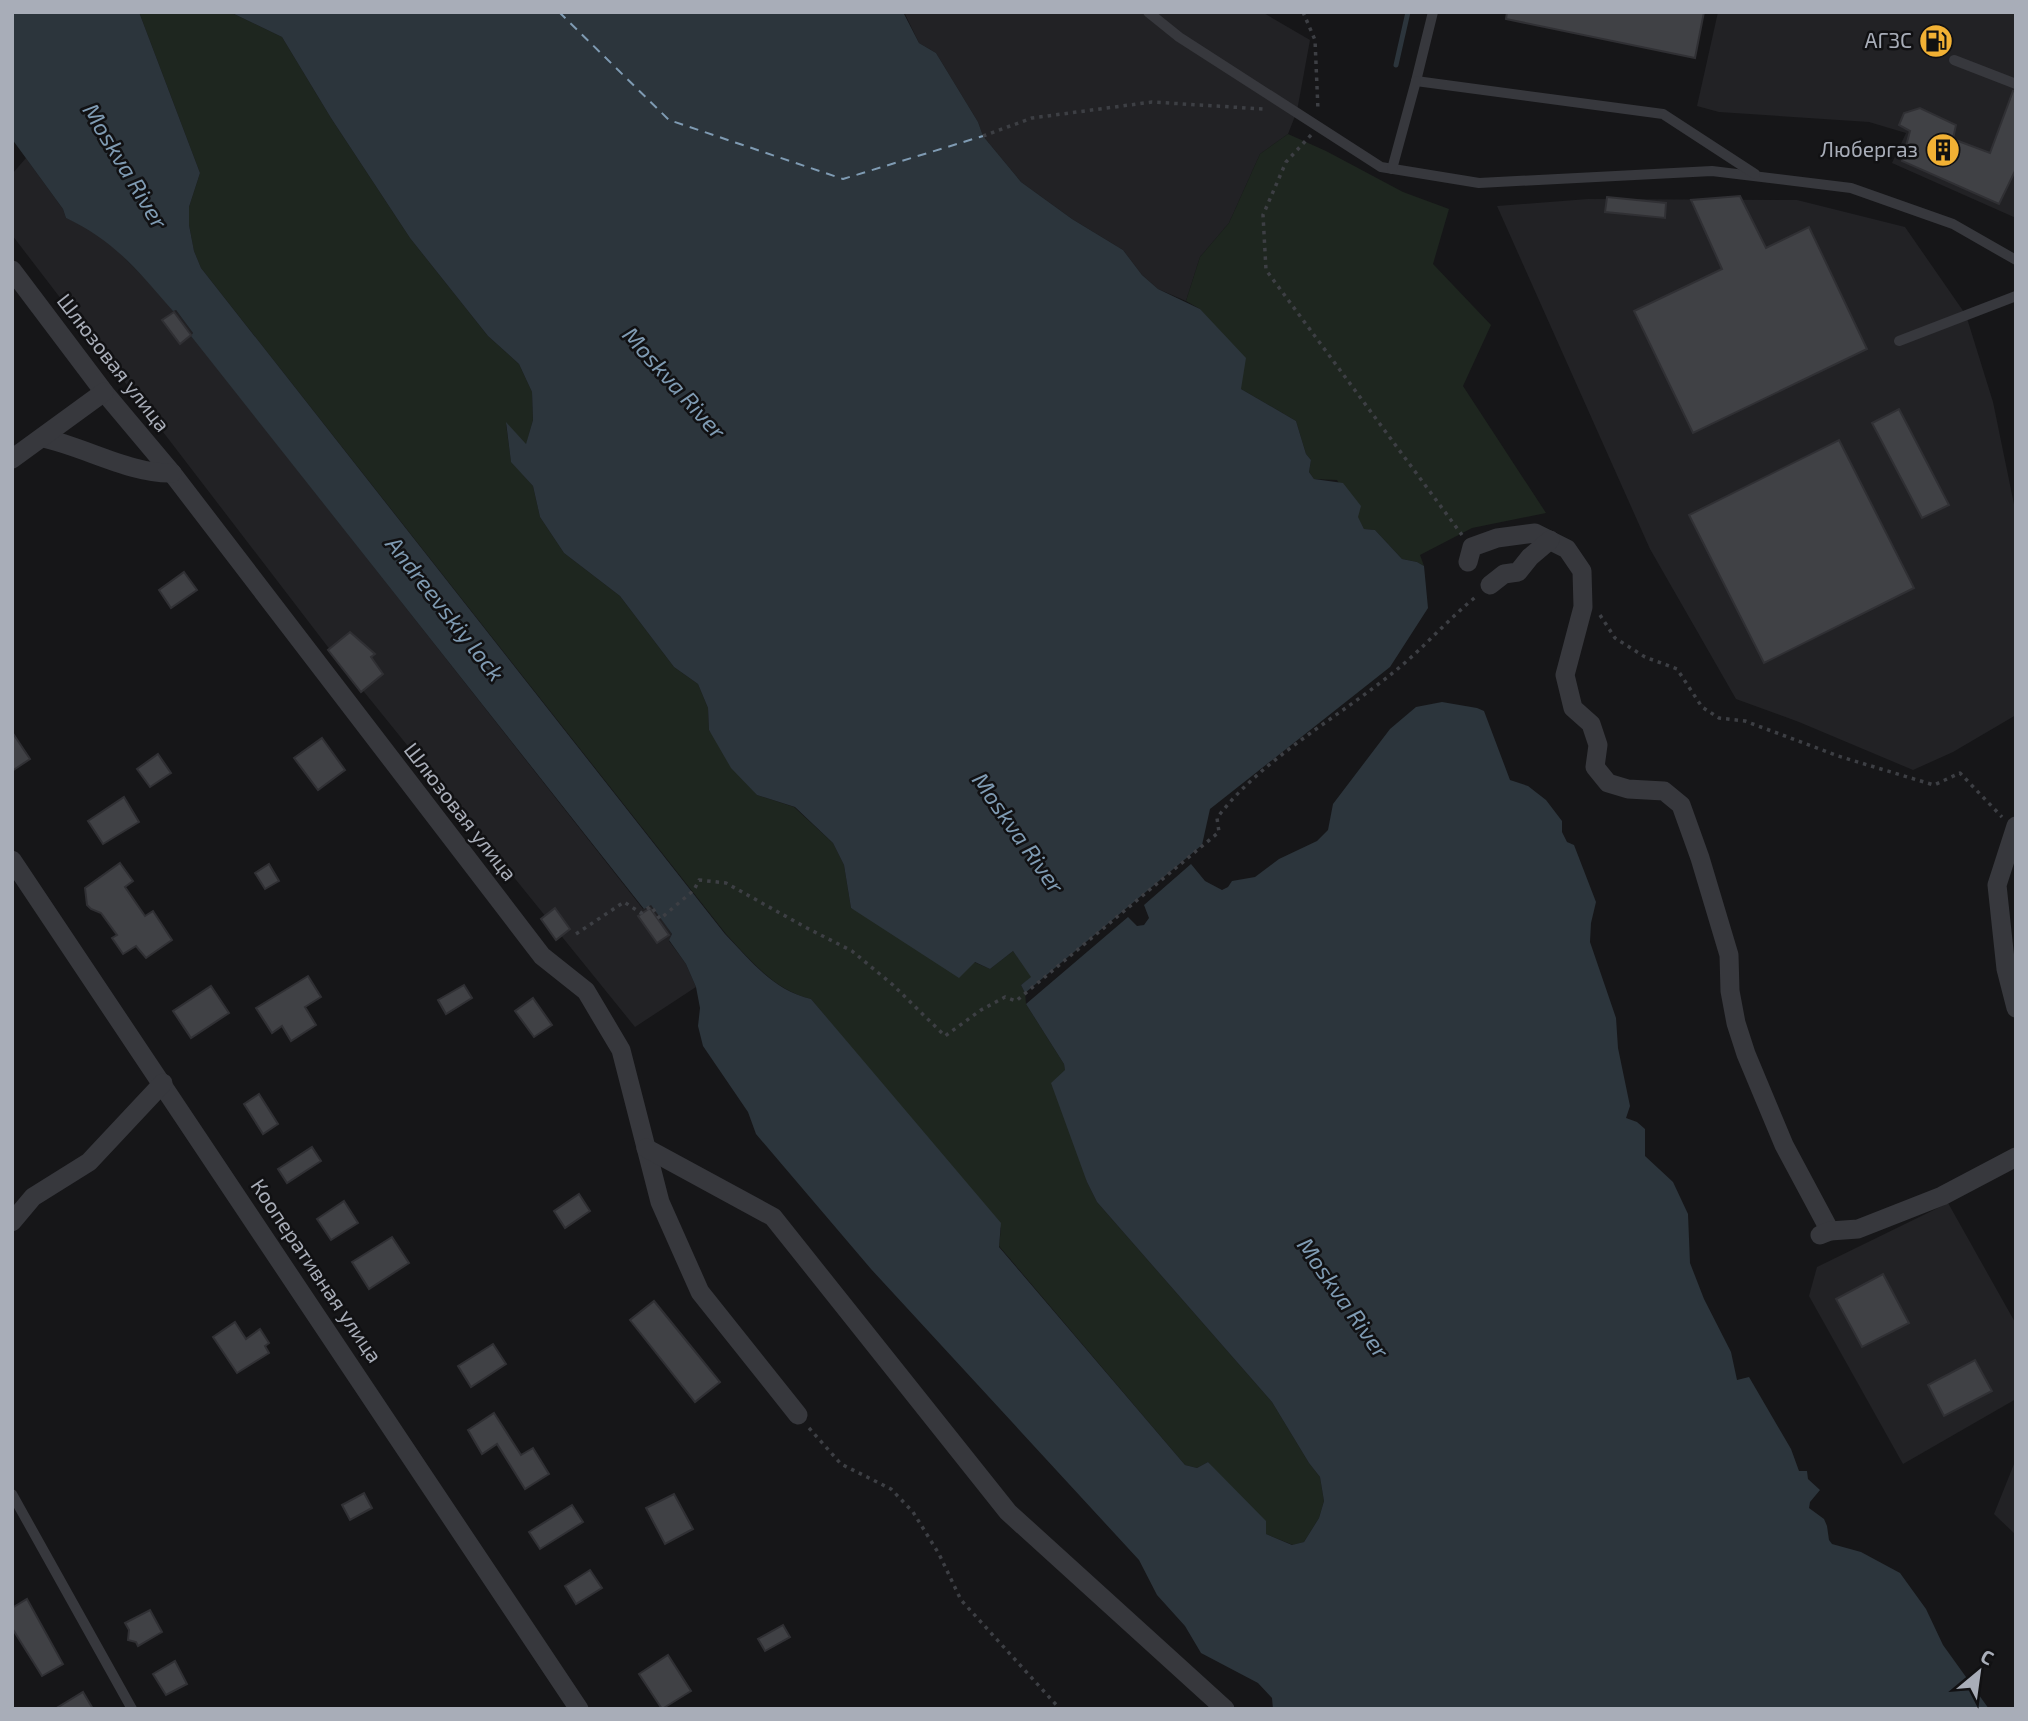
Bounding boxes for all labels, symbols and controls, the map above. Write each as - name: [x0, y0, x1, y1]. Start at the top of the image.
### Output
- fuel station icon: АГЗС: [1917, 22, 1955, 60]
- place label: АГЗС: [1865, 27, 1912, 52]
- water label: Moskva River: [78, 98, 175, 234]
- building icon: Любергаз: [1924, 131, 1962, 169]
- place label: Любергаз: [1820, 136, 1918, 161]
- street label: Шлюзовая улица: [52, 288, 176, 437]
- water label: Moskva River: [617, 321, 733, 445]
- water label: Andreevskiy lock: [380, 530, 511, 686]
- street label: Шлюзовая улица: [399, 737, 523, 886]
- water label: Moskva River: [967, 767, 1071, 899]
- street label: Кооперативная улица: [246, 1173, 388, 1367]
- water label: Moskva River: [1292, 1232, 1396, 1364]
- north arrow: [1944, 1637, 2014, 1707]
- text: С: [1977, 1644, 1998, 1669]

